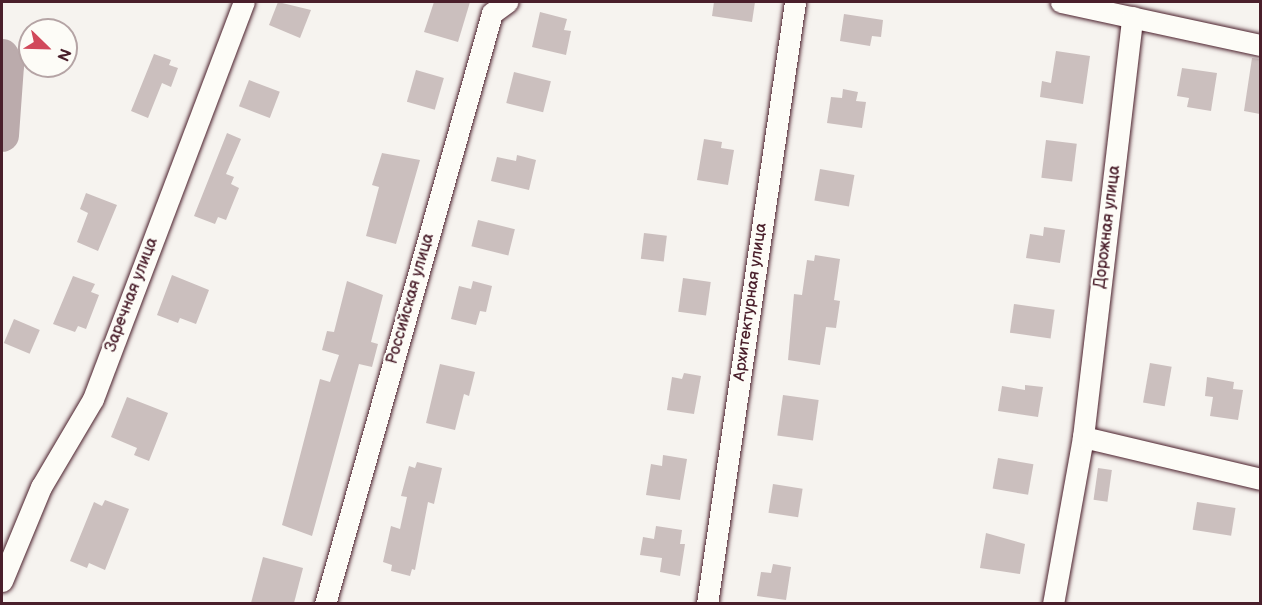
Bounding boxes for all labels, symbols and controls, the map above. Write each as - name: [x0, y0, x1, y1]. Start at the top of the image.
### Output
- north arrow: [18, 18, 78, 78]
- text: N: [52, 45, 74, 64]
- street label: Дорожная улица: [1091, 164, 1125, 290]
- street label: Архитектурная улица: [730, 222, 772, 382]
- street label: Российская улица: [383, 231, 439, 367]
- street label: Заречная улица: [101, 235, 163, 355]

